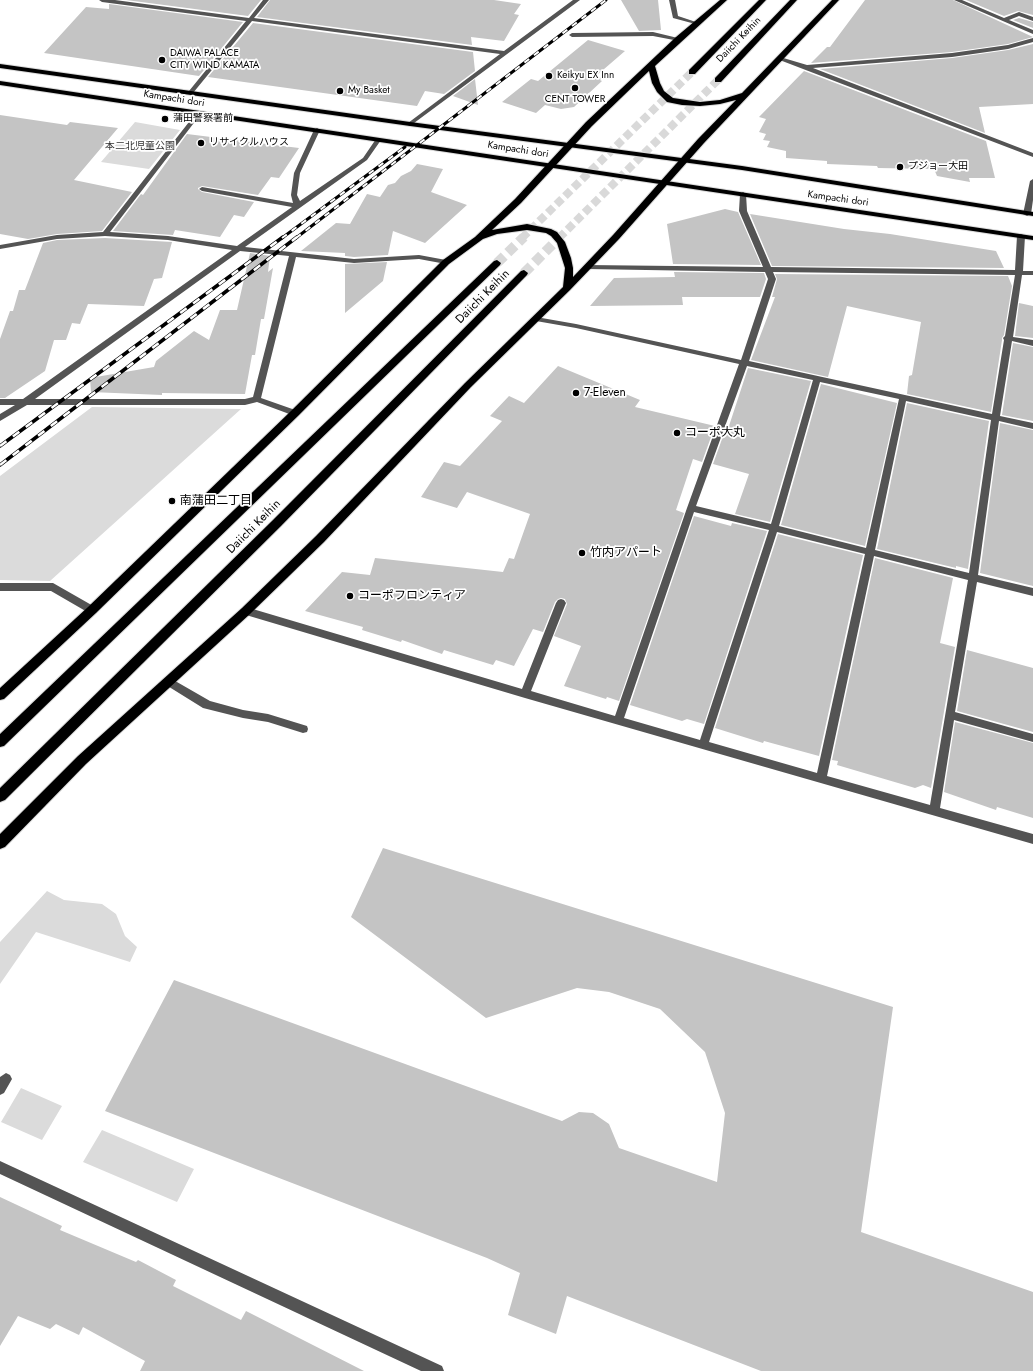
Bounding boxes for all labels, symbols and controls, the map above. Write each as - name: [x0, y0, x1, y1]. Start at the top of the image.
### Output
- street label: Daiichi Keihin: [714, 15, 764, 65]
- place label: DAIWA PALACE CITY WIND KAMATA: [170, 48, 259, 72]
- marker: DAIWA PALACE CITY WIND KAMATA: [157, 55, 167, 65]
- place label: Keikyu EX Inn: [557, 70, 614, 82]
- marker: Keikyu EX Inn: [544, 71, 554, 81]
- marker: CENT TOWER: [570, 83, 580, 93]
- place label: My Basket: [348, 85, 390, 97]
- marker: My Basket: [335, 86, 345, 96]
- street label: Kampachi dori: [143, 88, 205, 110]
- place label: CENT TOWER: [545, 94, 605, 106]
- place label: 蒲田警察署前: [173, 113, 233, 125]
- marker: 蒲田警察署前: [160, 114, 170, 124]
- place label: リサイクルハウス: [209, 137, 289, 149]
- marker: リサイクルハウス: [196, 138, 206, 148]
- street label: Kampachi dori: [487, 139, 549, 161]
- park label: 本二北児童公園: [105, 141, 175, 153]
- place label: プジョー大田: [908, 161, 968, 173]
- marker: プジョー大田: [895, 162, 905, 172]
- street label: Kampachi dori: [807, 189, 869, 209]
- street label: Daiichi Keihin: [453, 267, 513, 327]
- place label: 7-Eleven: [584, 386, 626, 400]
- marker: 7-Eleven: [571, 388, 581, 398]
- place label: コーポ大丸: [685, 426, 745, 440]
- marker: コーポ大丸: [672, 428, 682, 438]
- place label: 南蒲田二丁目: [180, 494, 252, 508]
- marker: 南蒲田二丁目: [167, 496, 177, 506]
- street label: Daiichi Keihin: [224, 497, 284, 557]
- place label: 竹内アパート: [590, 546, 662, 560]
- marker: 竹内アパート: [577, 548, 587, 558]
- place label: コーポフロンティア: [358, 589, 466, 603]
- marker: コーポフロンティア: [345, 591, 355, 601]

